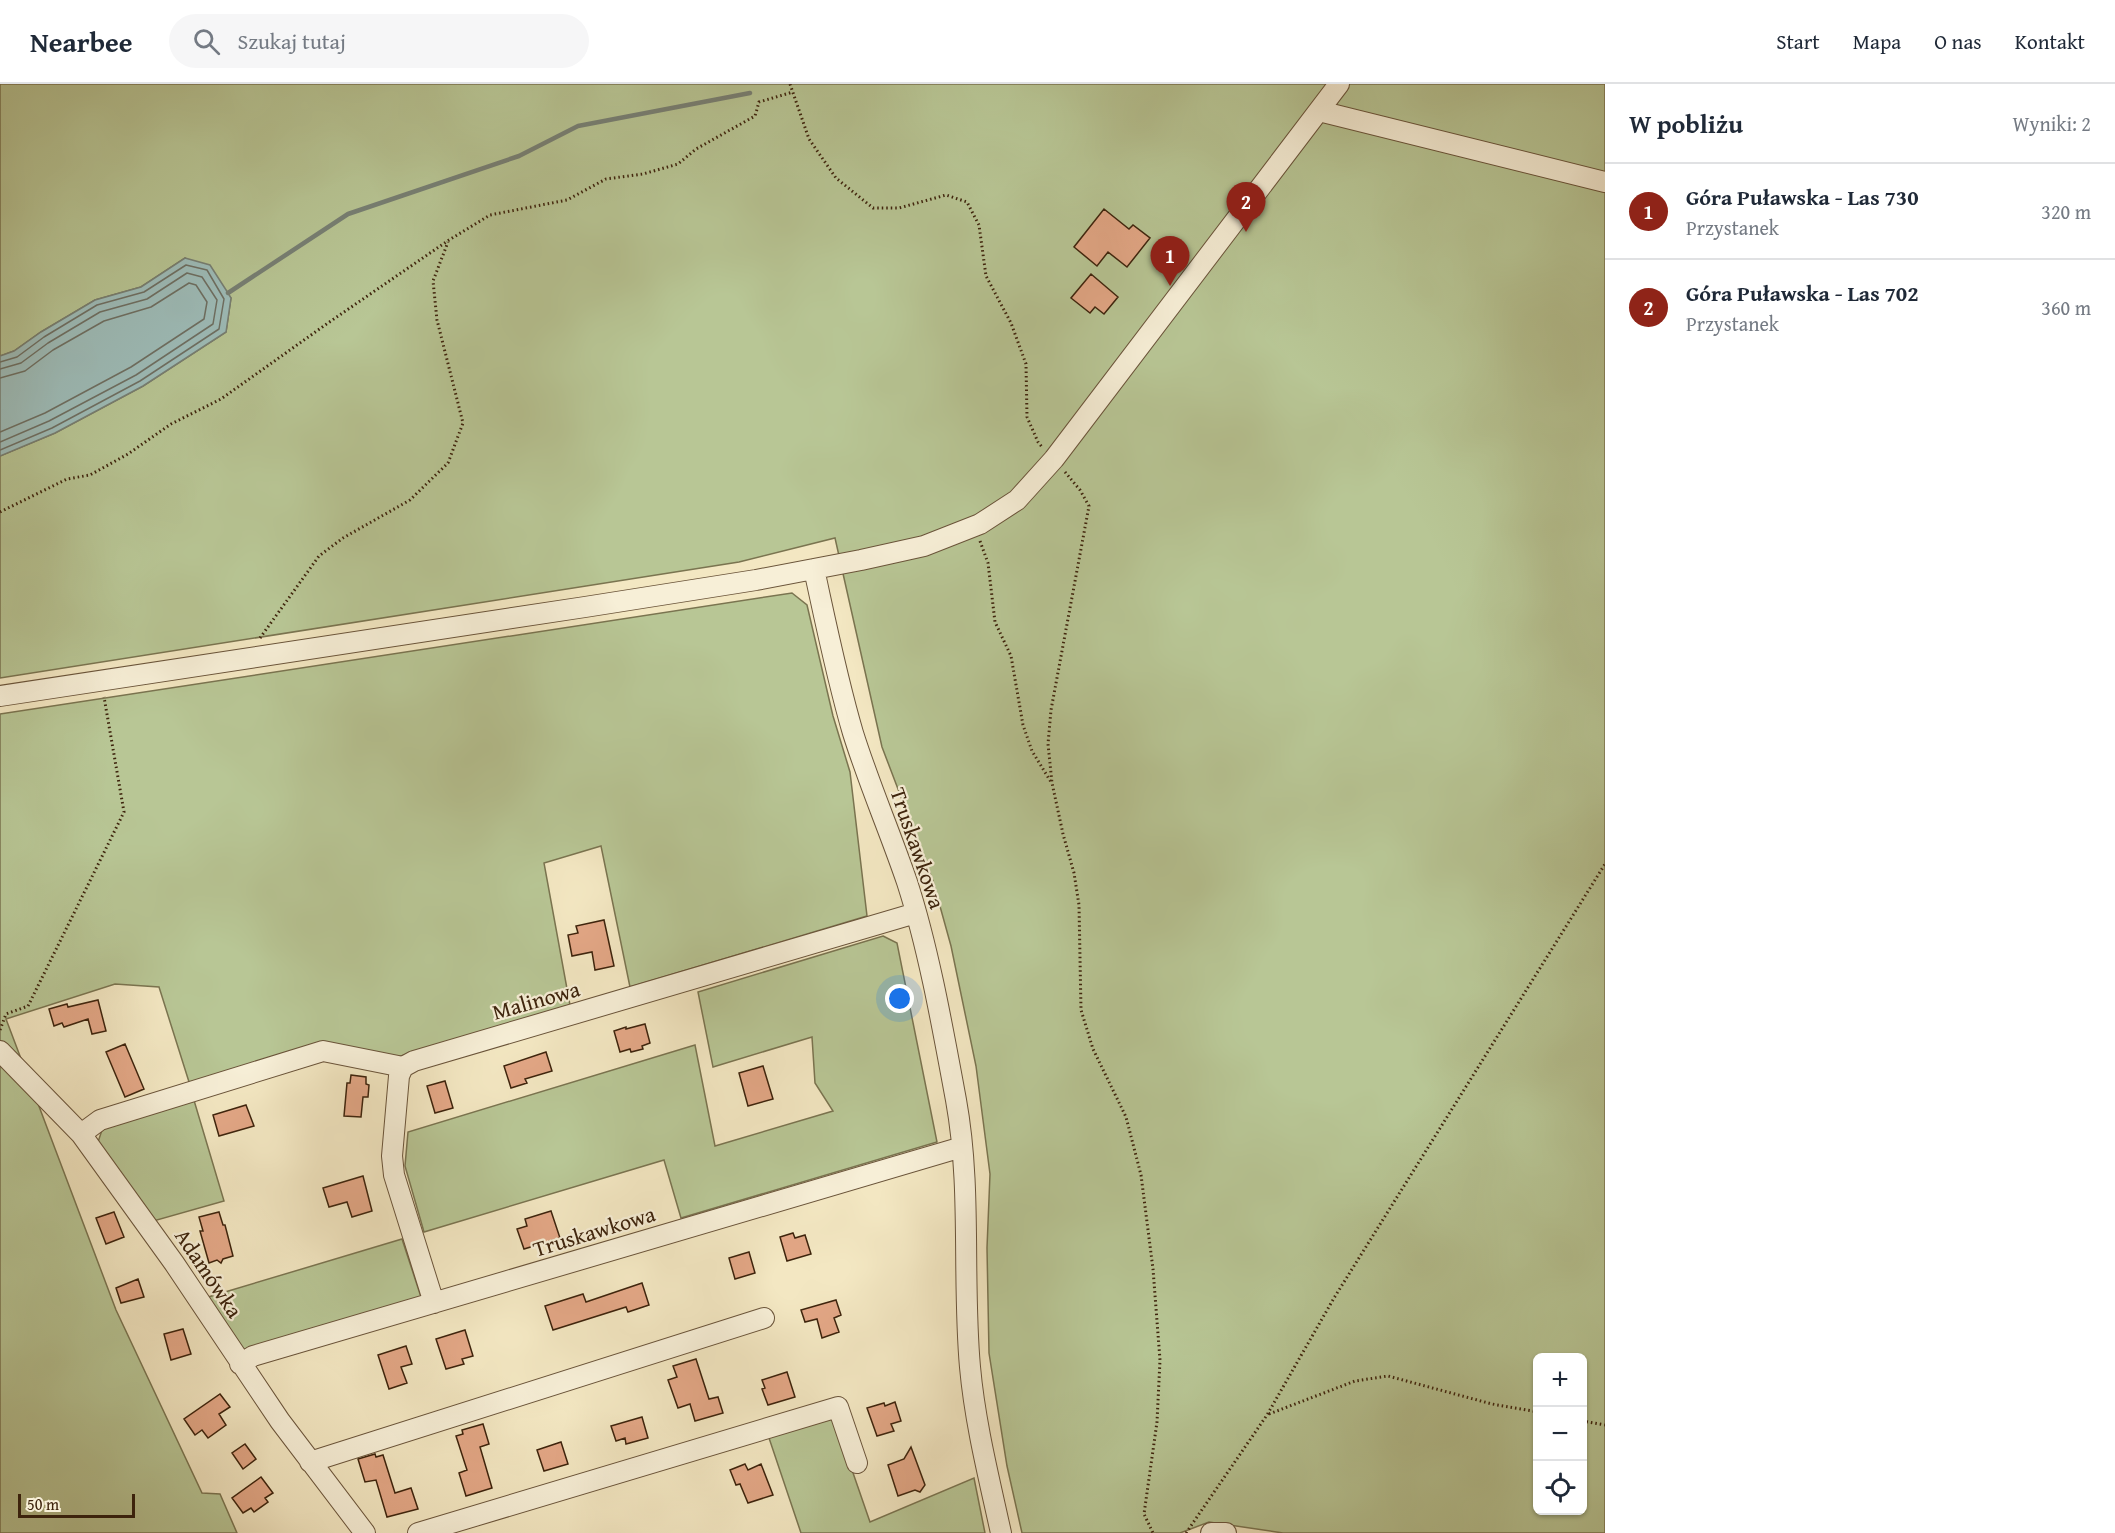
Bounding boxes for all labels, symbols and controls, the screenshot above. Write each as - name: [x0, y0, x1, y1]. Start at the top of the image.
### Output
- search box: [169, 14, 589, 68]
- text: Nearbee: [30, 21, 133, 62]
- icon: search: [190, 25, 223, 58]
- text: Szukaj tutaj: [238, 25, 346, 57]
- text: Start: [1776, 26, 1820, 57]
- text: Mapa: [1853, 26, 1901, 57]
- text: O nas: [1934, 26, 1982, 57]
- text: Kontakt: [2015, 26, 2085, 57]
- text: W pobliżu: [1629, 104, 1743, 143]
- text: Wyniki: 2: [2013, 109, 2091, 138]
- text: Góra Puławska - Las 730: [1686, 181, 1919, 213]
- pin: 2: [1226, 182, 1266, 232]
- text: 1: [1643, 197, 1654, 226]
- text: 320 m: [2041, 197, 2091, 226]
- text: Przystanek: [1686, 213, 1779, 242]
- pin: 1: [1150, 236, 1190, 286]
- text: Góra Puławska - Las 702: [1686, 277, 1919, 309]
- text: 2: [1643, 293, 1654, 322]
- text: 360 m: [2041, 293, 2091, 322]
- text: Przystanek: [1686, 309, 1779, 338]
- street label: Truskawkowa: [882, 783, 954, 913]
- street label: Malinowa: [488, 972, 584, 1028]
- your location: [885, 984, 914, 1013]
- street label: Truskawkowa: [529, 1197, 660, 1265]
- street label: Adamówka: [167, 1222, 251, 1325]
- map controls: [1533, 1353, 1587, 1515]
- button: +: [1533, 1353, 1587, 1407]
- button: −: [1533, 1407, 1587, 1461]
- button: locate: [1533, 1461, 1587, 1515]
- scale bar: [18, 1491, 135, 1518]
- text: 50 m: [27, 1492, 59, 1516]

